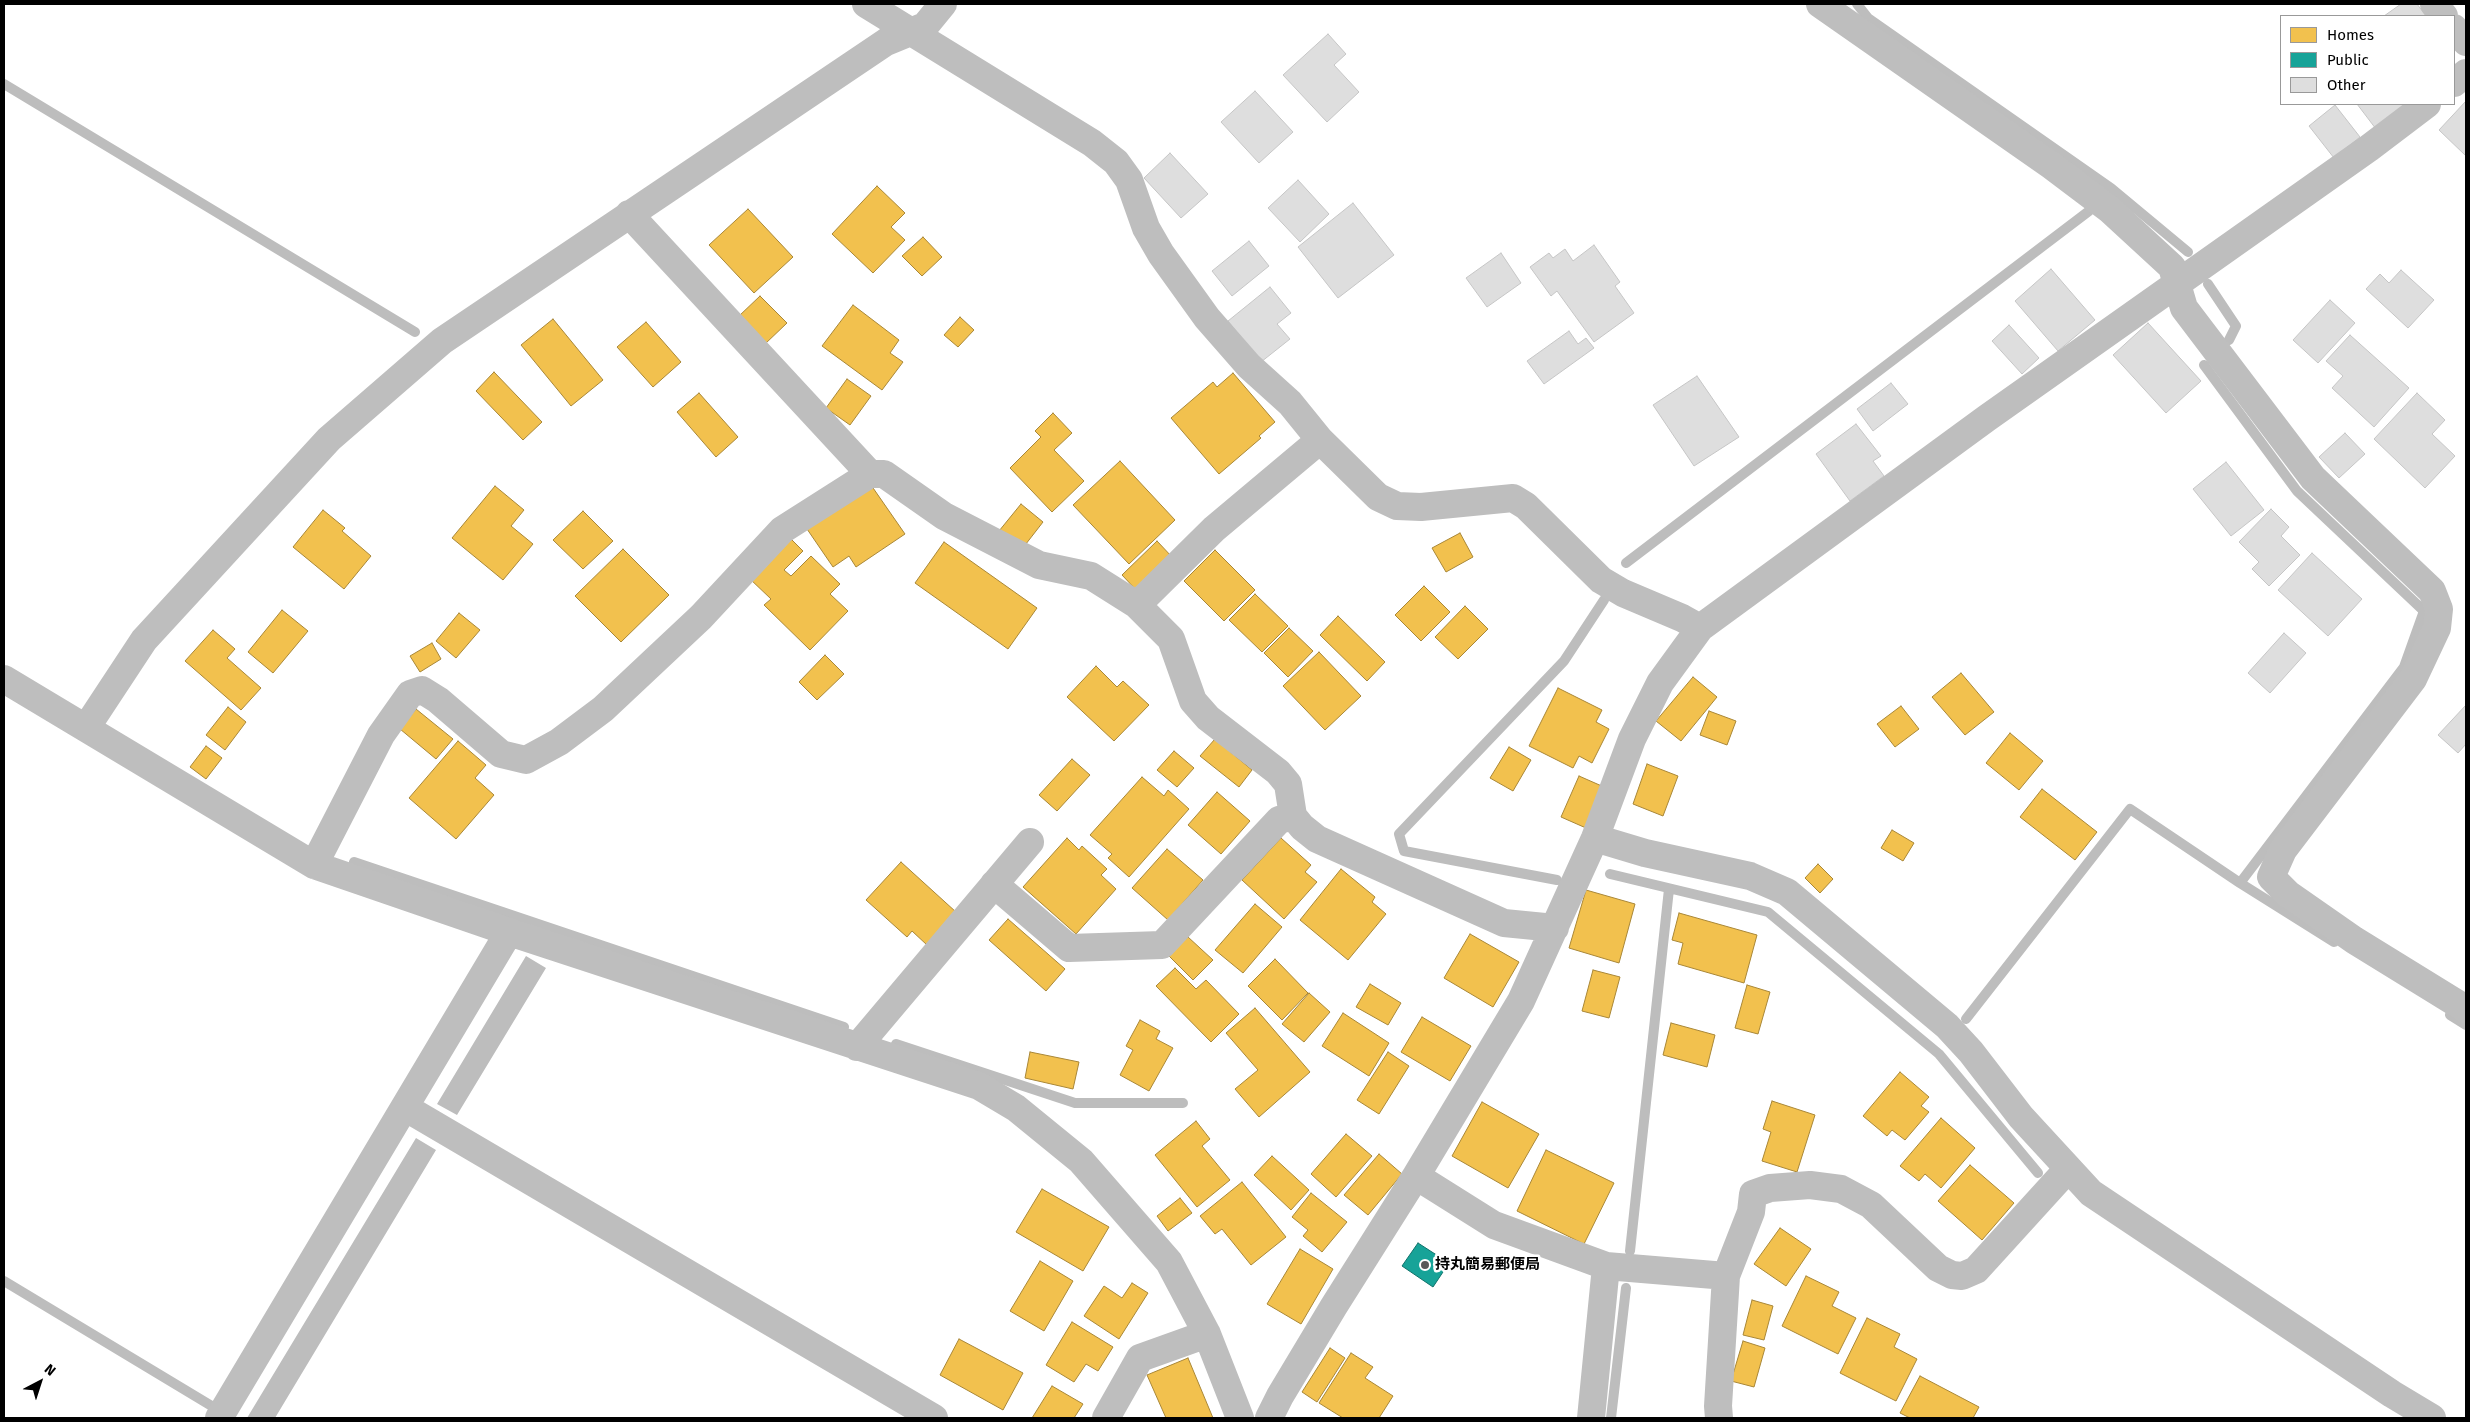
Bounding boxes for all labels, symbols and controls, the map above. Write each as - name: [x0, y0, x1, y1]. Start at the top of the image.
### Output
- legend: [2280, 15, 2455, 105]
- text: Homes: [2327, 26, 2374, 44]
- text: Public: [2327, 51, 2369, 69]
- text: Other: [2327, 76, 2366, 94]
- place label: 持丸簡易郵便局: [1435, 1256, 1540, 1274]
- marker: 持丸簡易郵便局: [1419, 1259, 1431, 1271]
- north arrow: [15, 1357, 65, 1407]
- text: N: [41, 1361, 59, 1380]

